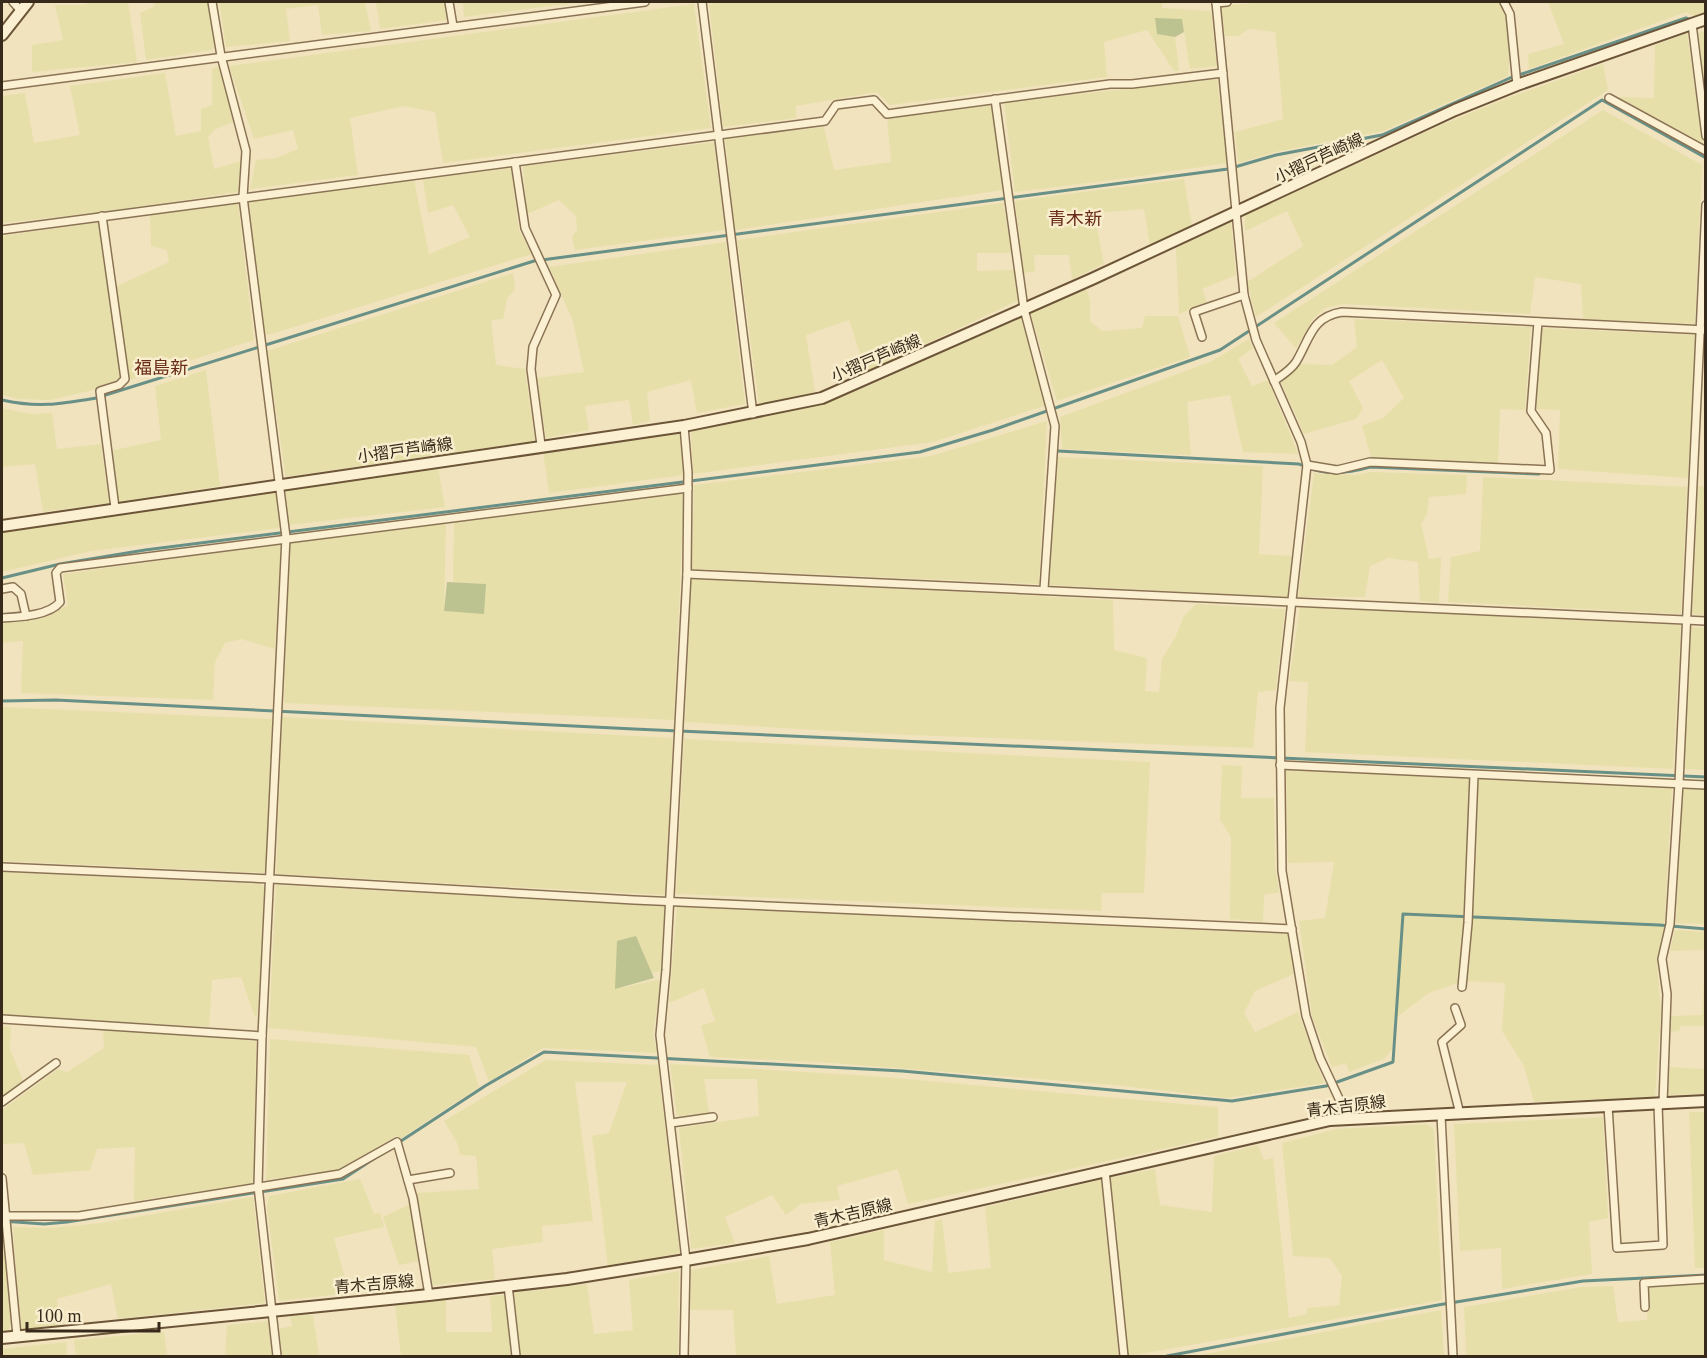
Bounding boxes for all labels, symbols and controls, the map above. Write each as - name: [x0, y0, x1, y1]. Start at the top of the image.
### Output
- street label: 小摺戸芦崎線: [1272, 130, 1366, 186]
- district label: 青木新: [1048, 209, 1102, 229]
- street label: 小摺戸芦崎線: [828, 331, 924, 385]
- district label: 福島新: [134, 358, 188, 378]
- street label: 小摺戸芦崎線: [356, 435, 454, 465]
- street label: 青木吉原線: [1305, 1093, 1387, 1119]
- street label: 青木吉原線: [812, 1196, 894, 1230]
- street label: 青木吉原線: [333, 1272, 415, 1296]
- scale bar: [27, 1295, 159, 1333]
- text: 100 m: [36, 1306, 82, 1326]

